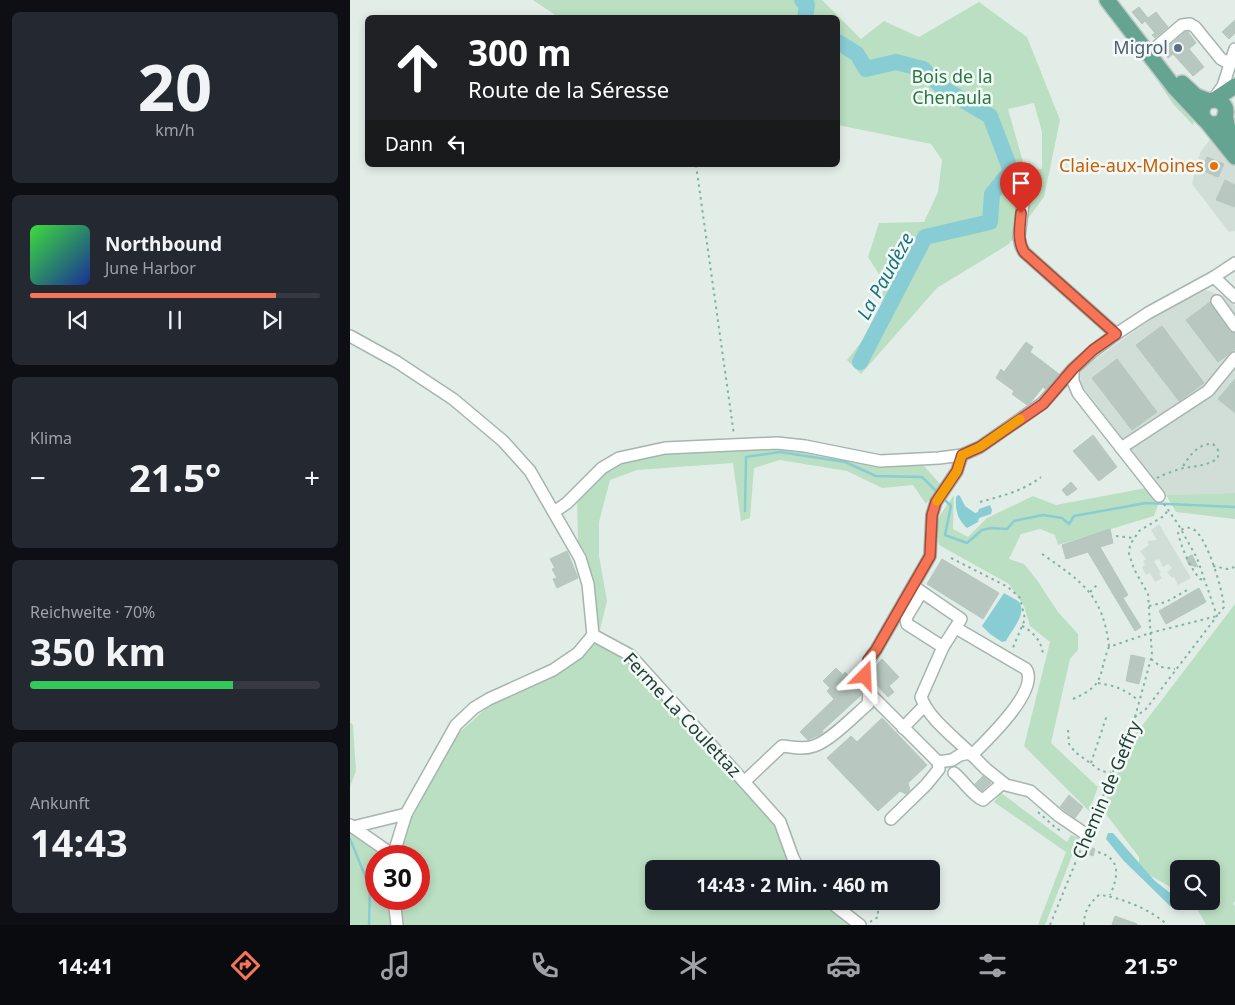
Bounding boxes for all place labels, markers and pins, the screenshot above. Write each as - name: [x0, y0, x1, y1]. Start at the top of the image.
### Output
- place label: Migrol: [1113, 35, 1168, 59]
- marker: Migrol: [1172, 42, 1184, 54]
- place label: Claie-aux-Moines: [1059, 153, 1204, 177]
- marker: Claie-aux-Moines: [1208, 160, 1220, 172]
- pin: [1000, 162, 1042, 213]

